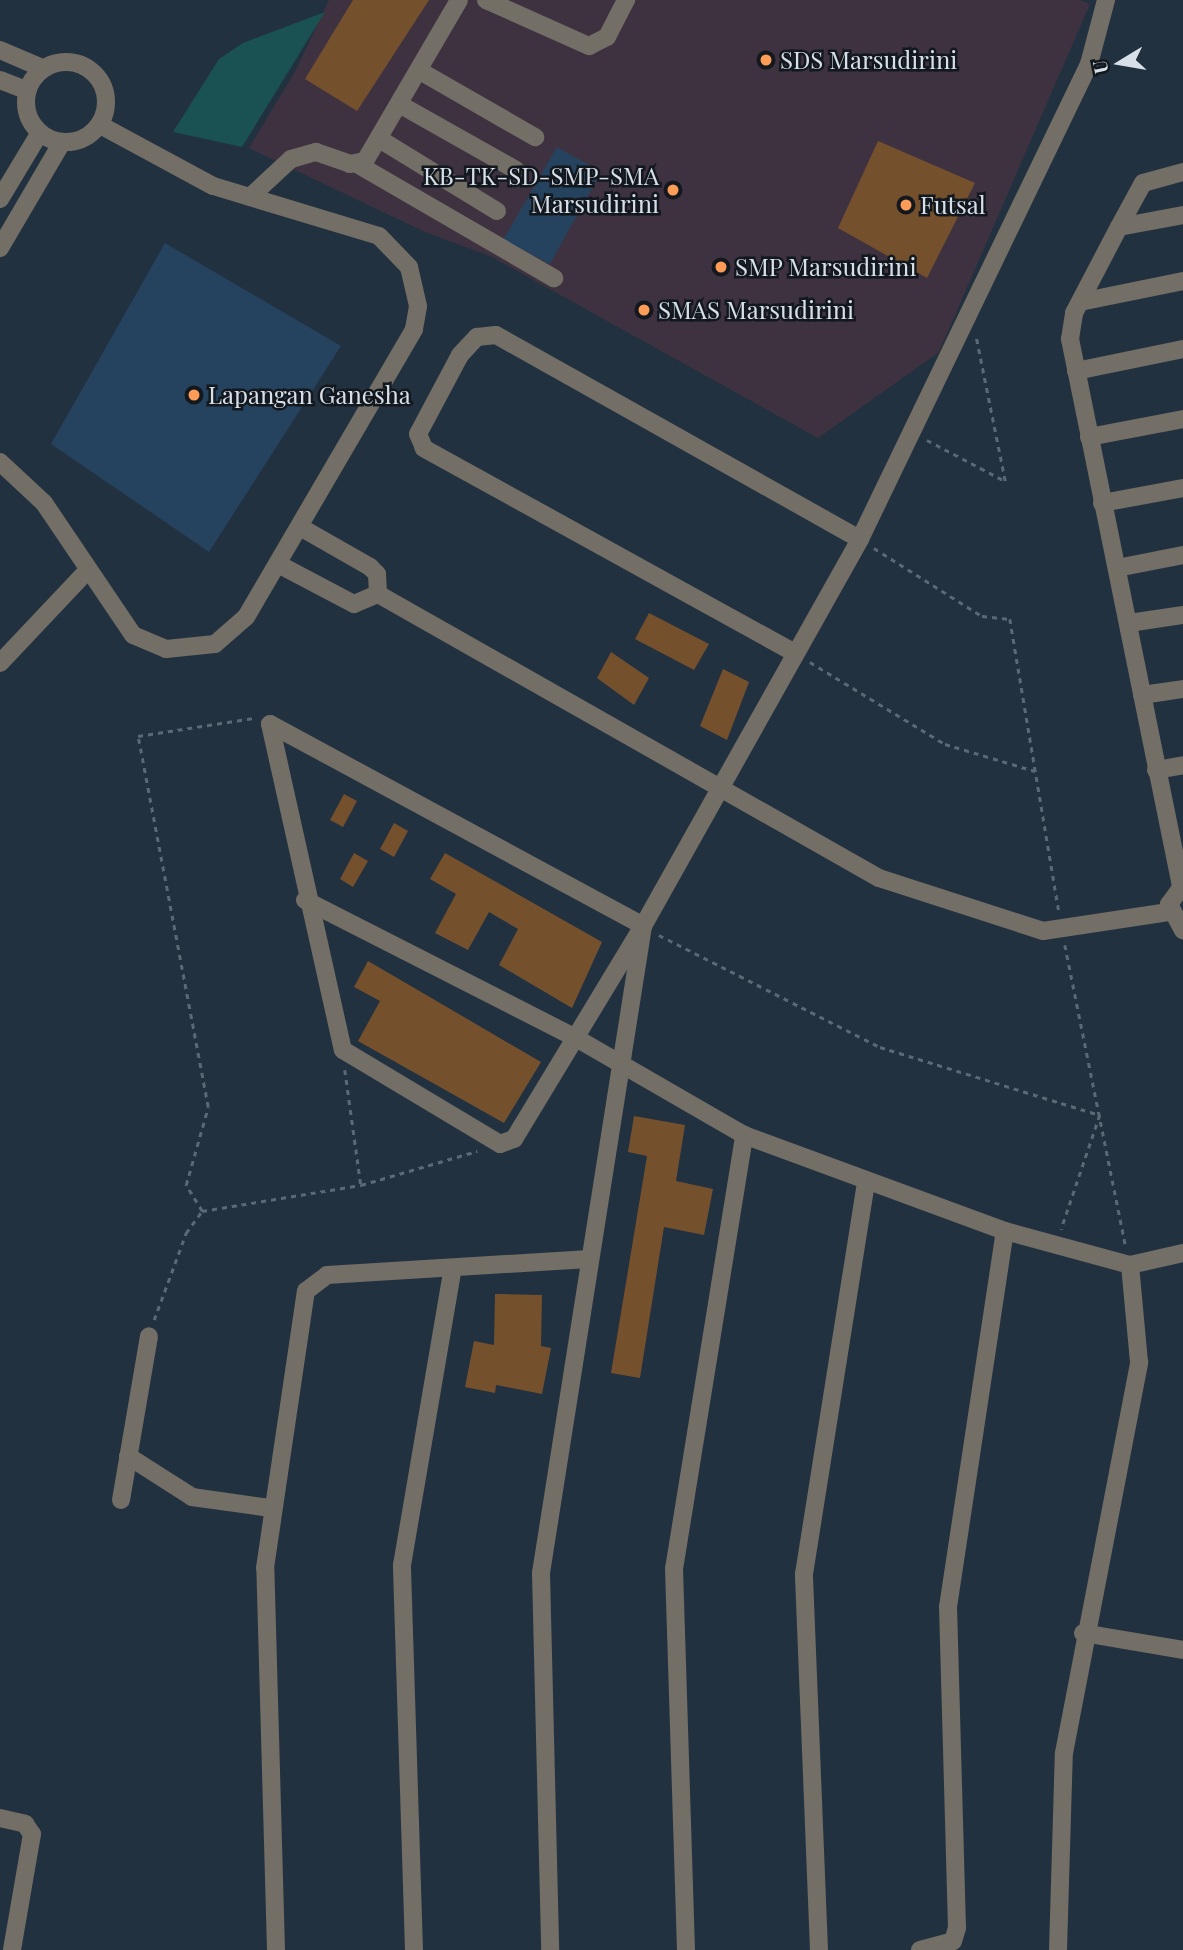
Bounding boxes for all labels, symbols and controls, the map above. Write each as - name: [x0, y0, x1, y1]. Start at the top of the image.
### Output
- north arrow: [1085, 28, 1155, 98]
- place label: SDS Marsudirini: [780, 46, 957, 74]
- marker: SDS Marsudirini: [758, 52, 774, 68]
- text: U: [1085, 58, 1113, 76]
- place label: KB-TK-SD-SMP-SMA Marsudirini: [423, 162, 659, 218]
- marker: KB-TK-SD-SMP-SMA Marsudirini: [665, 182, 681, 198]
- place label: Futsal: [920, 191, 986, 219]
- marker: Futsal: [898, 197, 914, 213]
- place label: SMP Marsudirini: [735, 253, 917, 281]
- marker: SMP Marsudirini: [713, 259, 729, 275]
- place label: SMAS Marsudirini: [658, 296, 854, 324]
- marker: SMAS Marsudirini: [636, 302, 652, 318]
- place label: Lapangan Ganesha: [208, 381, 411, 409]
- marker: Lapangan Ganesha: [186, 387, 202, 403]

